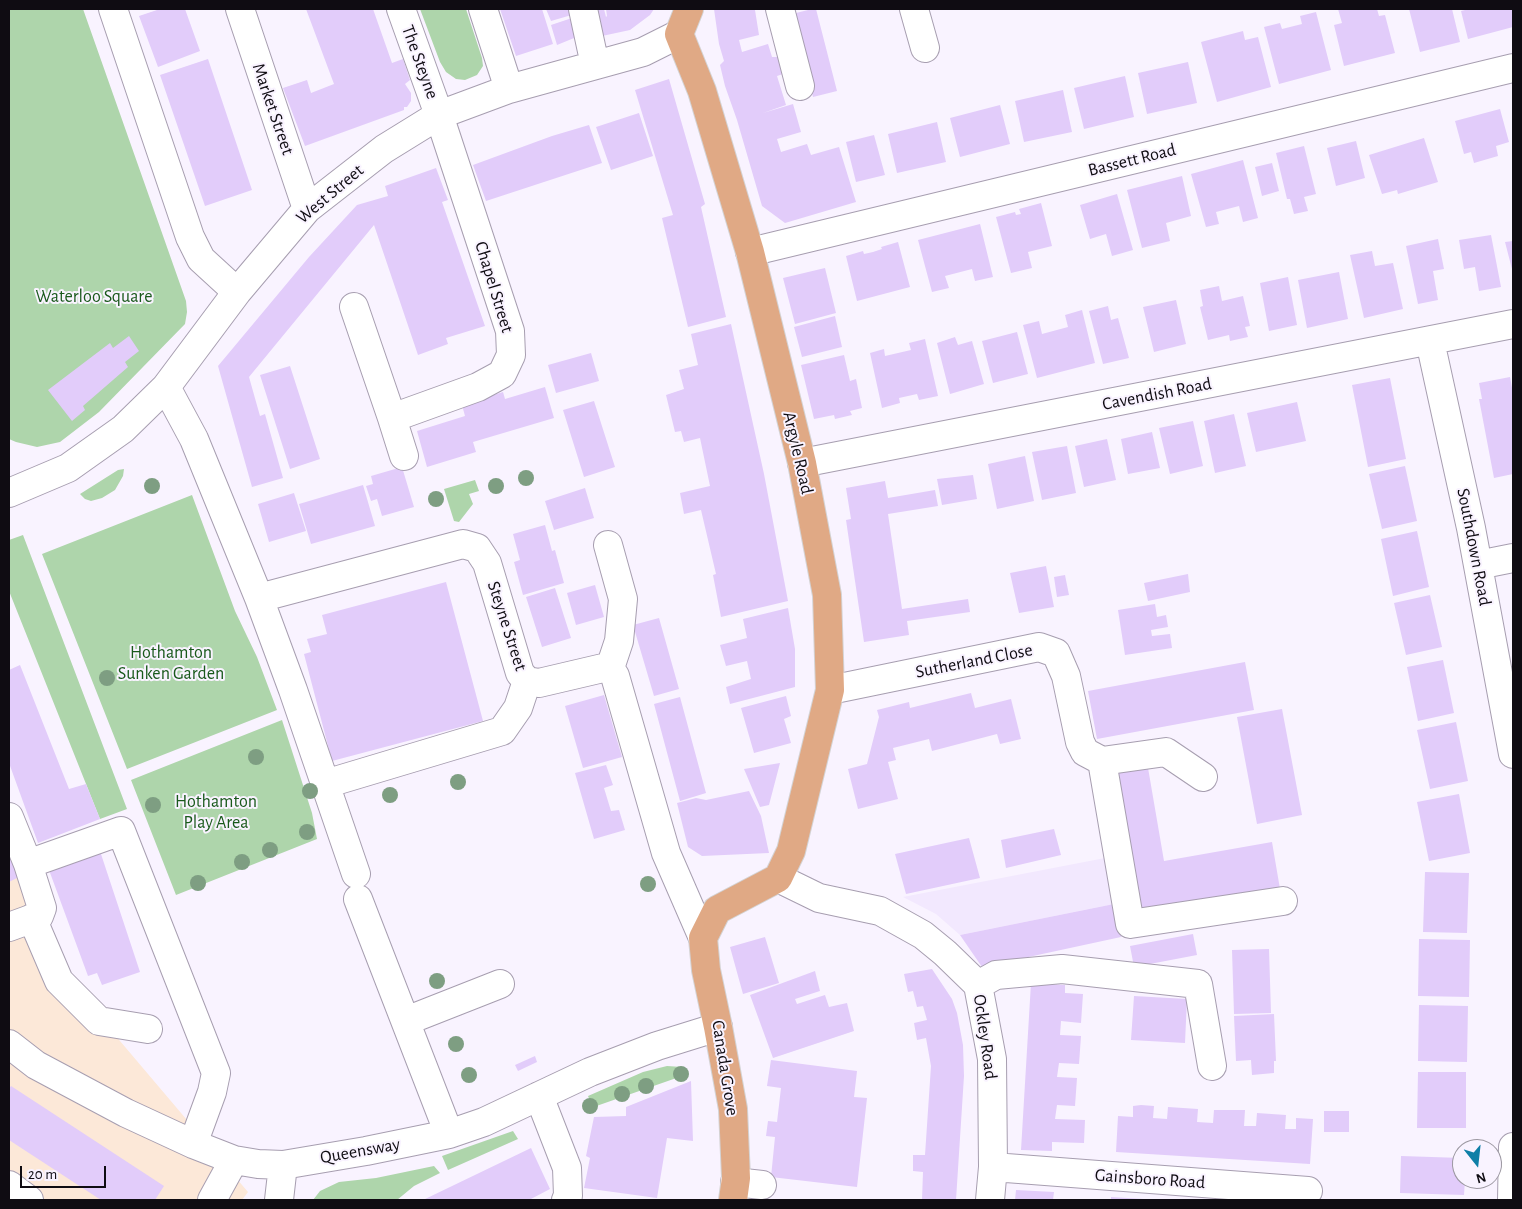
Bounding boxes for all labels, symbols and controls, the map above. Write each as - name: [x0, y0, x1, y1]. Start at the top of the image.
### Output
- street label: The Steyne: [397, 22, 443, 102]
- street label: Market Street: [247, 60, 299, 158]
- street label: Bassett Road: [1086, 139, 1178, 181]
- street label: West Street: [292, 160, 368, 228]
- street label: Chapel Street: [470, 239, 518, 335]
- park label: Waterloo Square: [36, 286, 152, 308]
- street label: Cavendish Road: [1101, 373, 1213, 415]
- street label: Argyle Road: [778, 410, 818, 496]
- street label: Southdown Road: [1452, 486, 1496, 608]
- street label: Steyne Street: [482, 578, 532, 674]
- street label: Sutherland Close: [914, 639, 1034, 683]
- park label: Hothamton Sunken Garden: [118, 642, 224, 684]
- park label: Hothamton Play Area: [175, 791, 257, 834]
- street label: Ockley Road: [968, 993, 1002, 1081]
- street label: Canada Grove: [707, 1019, 743, 1117]
- street label: Queensway: [318, 1133, 402, 1169]
- north arrow: [1452, 1139, 1502, 1189]
- scale bar: [22, 1156, 109, 1188]
- street label: Gainsboro Road: [1094, 1164, 1206, 1194]
- text: 20 m: [28, 1167, 57, 1182]
- text: N: [1474, 1169, 1487, 1186]

